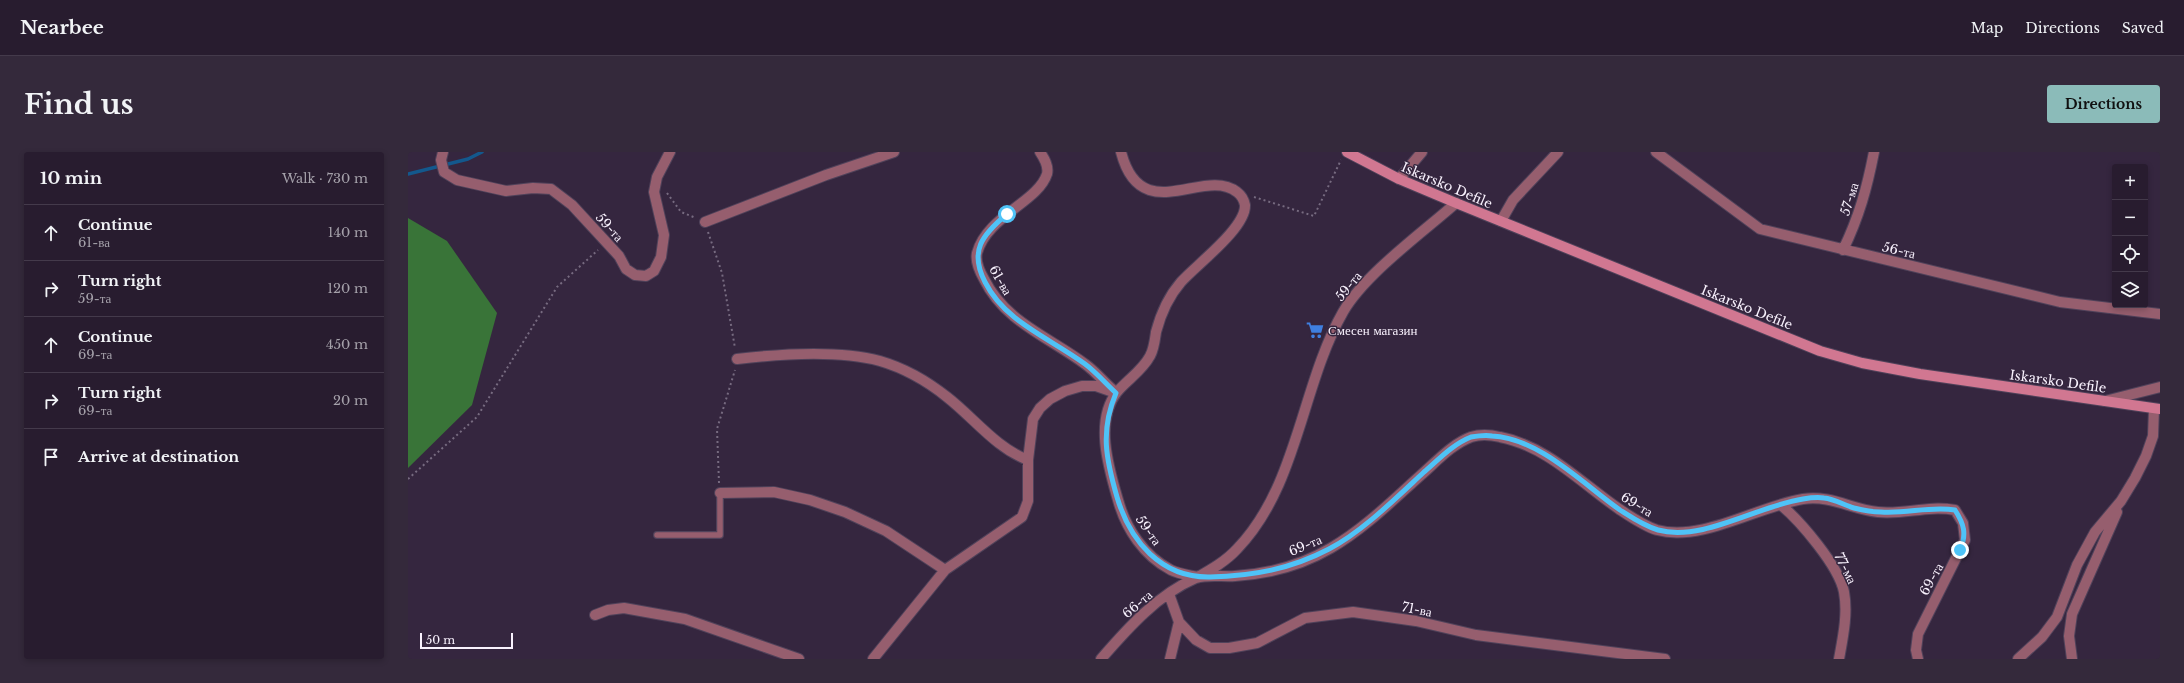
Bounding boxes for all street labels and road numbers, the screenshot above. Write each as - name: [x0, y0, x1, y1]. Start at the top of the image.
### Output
- street label: Iskarsko Defile: [1399, 159, 1495, 212]
- street label: 57-ма: [1836, 180, 1863, 218]
- street label: 59-та: [592, 209, 627, 246]
- street label: 56-та: [1881, 238, 1917, 263]
- street label: 61-ва: [985, 262, 1016, 299]
- street label: 59-та: [1331, 268, 1366, 305]
- street label: Iskarsko Defile: [1698, 281, 1795, 334]
- street label: Iskarsko Defile: [2009, 366, 2107, 397]
- street label: 69-та: [1618, 488, 1656, 521]
- street label: 59-та: [1132, 512, 1165, 549]
- street label: 69-та: [1286, 531, 1325, 560]
- street label: 77-ма: [1831, 550, 1861, 587]
- street label: 69-та: [1916, 560, 1947, 598]
- street label: 66-та: [1119, 587, 1156, 622]
- street label: 71-ва: [1401, 598, 1434, 621]

